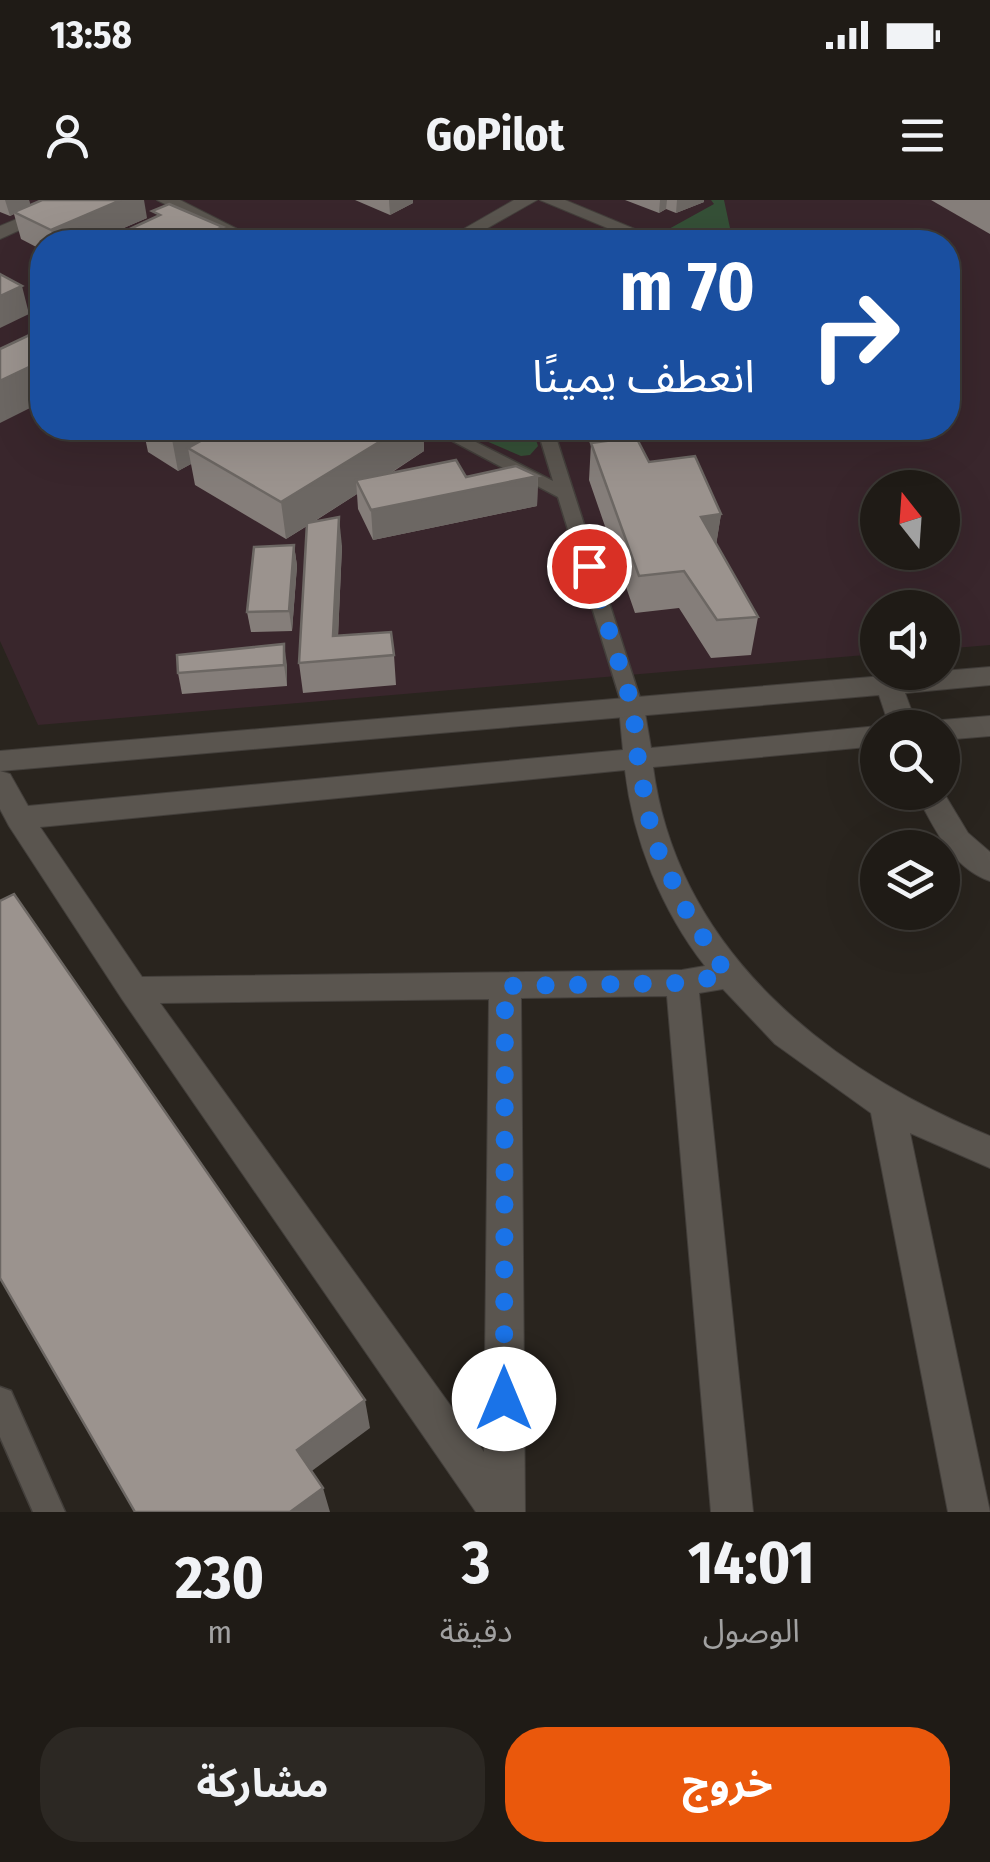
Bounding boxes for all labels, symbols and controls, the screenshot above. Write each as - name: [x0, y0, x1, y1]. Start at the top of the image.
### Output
- text: 13:58: [50, 12, 132, 58]
- icon: person: [40, 108, 95, 163]
- text: GoPilot: [426, 108, 564, 162]
- icon: menu: [895, 108, 950, 163]
- text: 70 m: [620, 245, 755, 329]
- icon: right: [790, 270, 920, 400]
- text: انعطف يمينًا: [532, 350, 755, 404]
- north arrow: [860, 470, 960, 570]
- map controls: [860, 470, 960, 930]
- pin: [547, 524, 632, 609]
- icon: arrive: [562, 539, 617, 594]
- button: sound: [860, 590, 960, 690]
- button: search: [860, 710, 960, 810]
- button: layers: [860, 830, 960, 930]
- position arrow: [452, 1347, 556, 1451]
- text: 3: [462, 1527, 490, 1599]
- text: 14:01: [688, 1527, 815, 1599]
- text: 230: [175, 1542, 264, 1614]
- text: دقيقة: [440, 1612, 513, 1650]
- text: الوصول: [703, 1612, 800, 1650]
- text: m: [208, 1613, 232, 1651]
- button: مشاركة: [40, 1727, 485, 1842]
- button: خروج: [505, 1727, 950, 1842]

